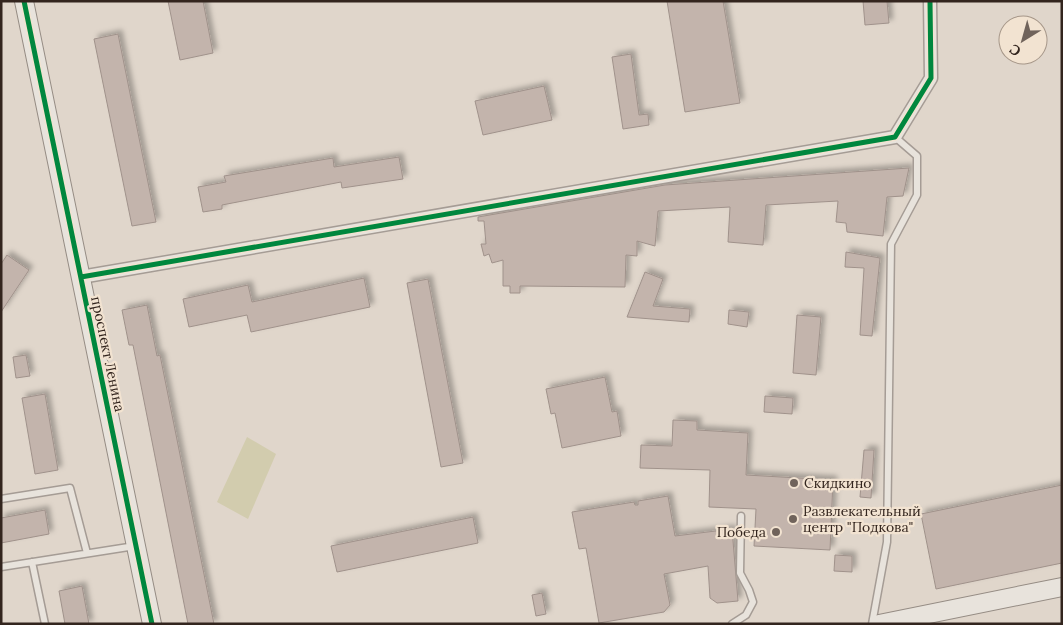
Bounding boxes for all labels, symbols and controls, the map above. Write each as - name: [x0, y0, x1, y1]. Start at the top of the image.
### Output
- north arrow: [998, 15, 1048, 65]
- text: С: [1006, 40, 1024, 60]
- street label: проспект Ленина: [87, 295, 129, 413]
- place label: Скидкино: [804, 474, 872, 492]
- marker: Скидкино: [788, 477, 800, 489]
- place label: Развлекательный центр "Подкова": [803, 502, 921, 536]
- marker: Развлекательный центр "Подкова": [787, 513, 799, 525]
- place label: Победа: [717, 523, 766, 541]
- marker: Победа: [770, 526, 782, 538]

